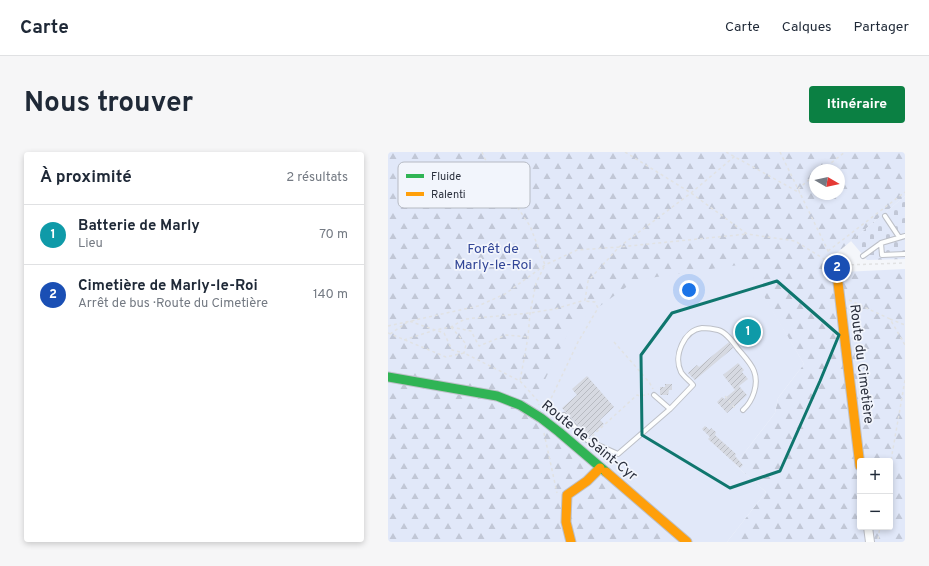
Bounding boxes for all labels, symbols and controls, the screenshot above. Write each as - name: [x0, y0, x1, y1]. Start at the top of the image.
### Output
- text: Carte: [20, 16, 69, 40]
- text: Carte: [725, 19, 760, 36]
- text: Calques: [782, 19, 832, 36]
- text: Partager: [854, 19, 909, 36]
- text: Nous trouver: [24, 86, 193, 122]
- button: Itinéraire: [809, 86, 905, 123]
- legend: [398, 162, 530, 208]
- north arrow: [809, 164, 845, 200]
- text: À proximité: [40, 167, 132, 189]
- text: 2 résultats: [286, 170, 348, 186]
- text: Fluide: [431, 170, 461, 184]
- text: Ralenti: [431, 188, 466, 202]
- text: Batterie de Marly: [78, 217, 200, 236]
- text: 1: [50, 227, 56, 243]
- text: 70 m: [319, 227, 348, 243]
- text: Lieu: [78, 236, 103, 252]
- park label: Forêt de Marly-le-Roi: [454, 241, 532, 274]
- pin: 2: [824, 253, 850, 283]
- text: Cimetière de Marly-le-Roi: [78, 277, 258, 296]
- your location: [679, 280, 699, 300]
- text: 2: [49, 287, 57, 303]
- text: 140 m: [313, 287, 348, 303]
- text: Arrêt de bus · Route du Cimetière: [78, 296, 268, 312]
- street label: Route du Cimetière: [845, 303, 877, 425]
- pin: 1: [735, 317, 761, 347]
- street label: Route de Saint-Cyr: [538, 397, 641, 485]
- map controls: [857, 458, 893, 530]
- button: +: [857, 458, 893, 494]
- button: −: [857, 494, 893, 530]

